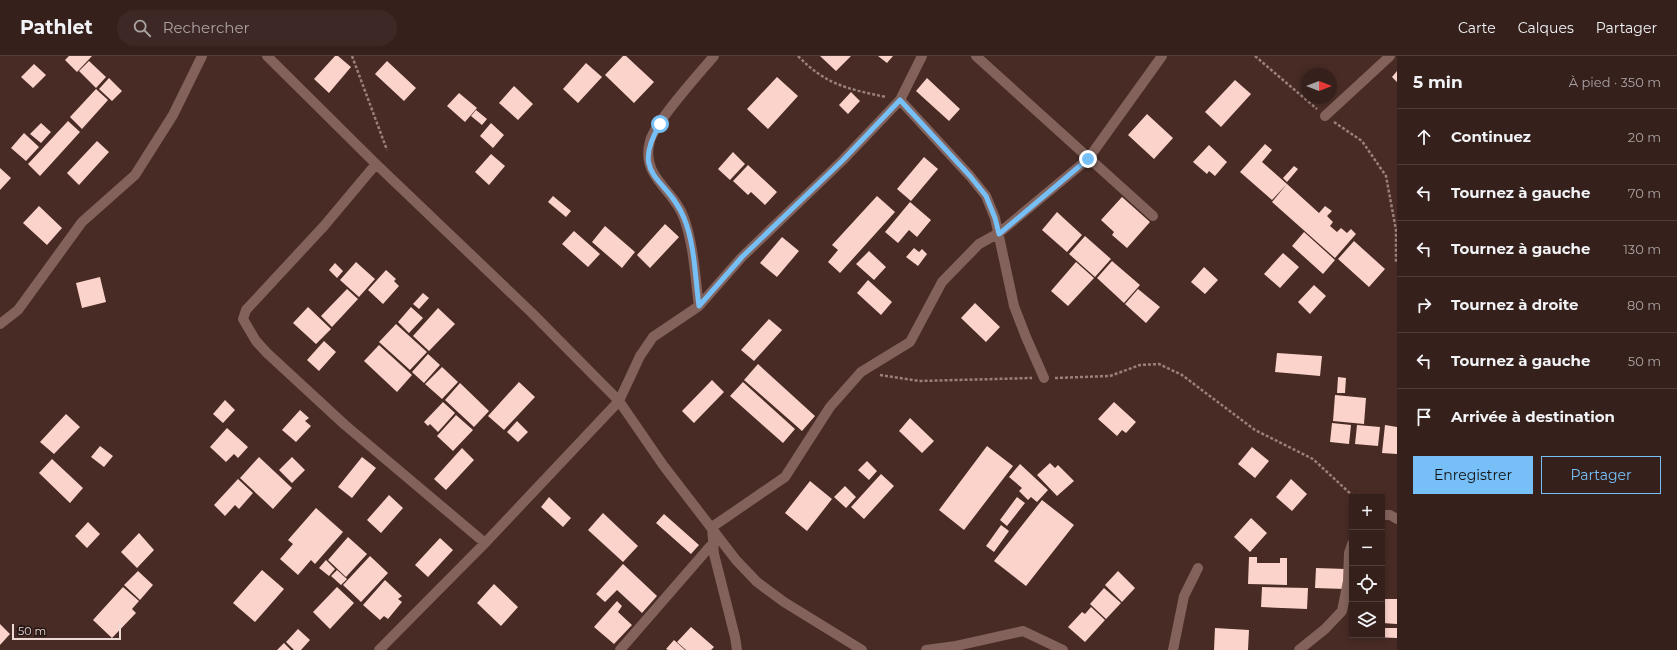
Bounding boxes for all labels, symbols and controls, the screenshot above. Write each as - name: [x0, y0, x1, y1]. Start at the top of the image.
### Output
- search box: [117, 10, 397, 46]
- text: Pathlet: [20, 16, 93, 39]
- icon: search: [131, 17, 153, 39]
- text: Rechercher: [163, 18, 250, 37]
- text: Carte: [1458, 19, 1496, 37]
- text: Calques: [1518, 19, 1574, 37]
- text: Partager: [1596, 19, 1657, 37]
- north arrow: [1301, 68, 1337, 104]
- text: 5 min: [1413, 72, 1463, 92]
- text: À pied · 350 m: [1569, 74, 1661, 90]
- route start: [651, 115, 669, 133]
- icon: ahead: [1413, 126, 1435, 148]
- text: Continuez: [1451, 127, 1531, 146]
- text: 20 m: [1628, 129, 1661, 145]
- route end: [1079, 150, 1097, 168]
- icon: left: [1413, 182, 1435, 204]
- text: Tournez à gauche: [1451, 183, 1590, 202]
- text: 70 m: [1628, 185, 1661, 201]
- icon: left: [1413, 238, 1435, 260]
- text: Tournez à gauche: [1451, 239, 1590, 258]
- text: 130 m: [1623, 241, 1661, 257]
- icon: right: [1413, 294, 1435, 316]
- text: Tournez à droite: [1451, 295, 1579, 314]
- text: 80 m: [1627, 297, 1661, 313]
- icon: left: [1413, 350, 1435, 372]
- text: Tournez à gauche: [1451, 351, 1590, 370]
- text: 50 m: [1628, 353, 1661, 369]
- icon: arrive: [1413, 406, 1435, 428]
- text: Arrivée à destination: [1451, 407, 1615, 426]
- button: Enregistrer: [1413, 456, 1533, 494]
- button: Partager: [1541, 456, 1661, 494]
- map controls: [1349, 494, 1385, 638]
- button: +: [1349, 494, 1385, 530]
- button: −: [1349, 530, 1385, 566]
- button: locate: [1349, 566, 1385, 602]
- button: layers: [1349, 602, 1385, 638]
- scale bar: [12, 622, 121, 641]
- text: 50 m: [18, 624, 46, 638]

